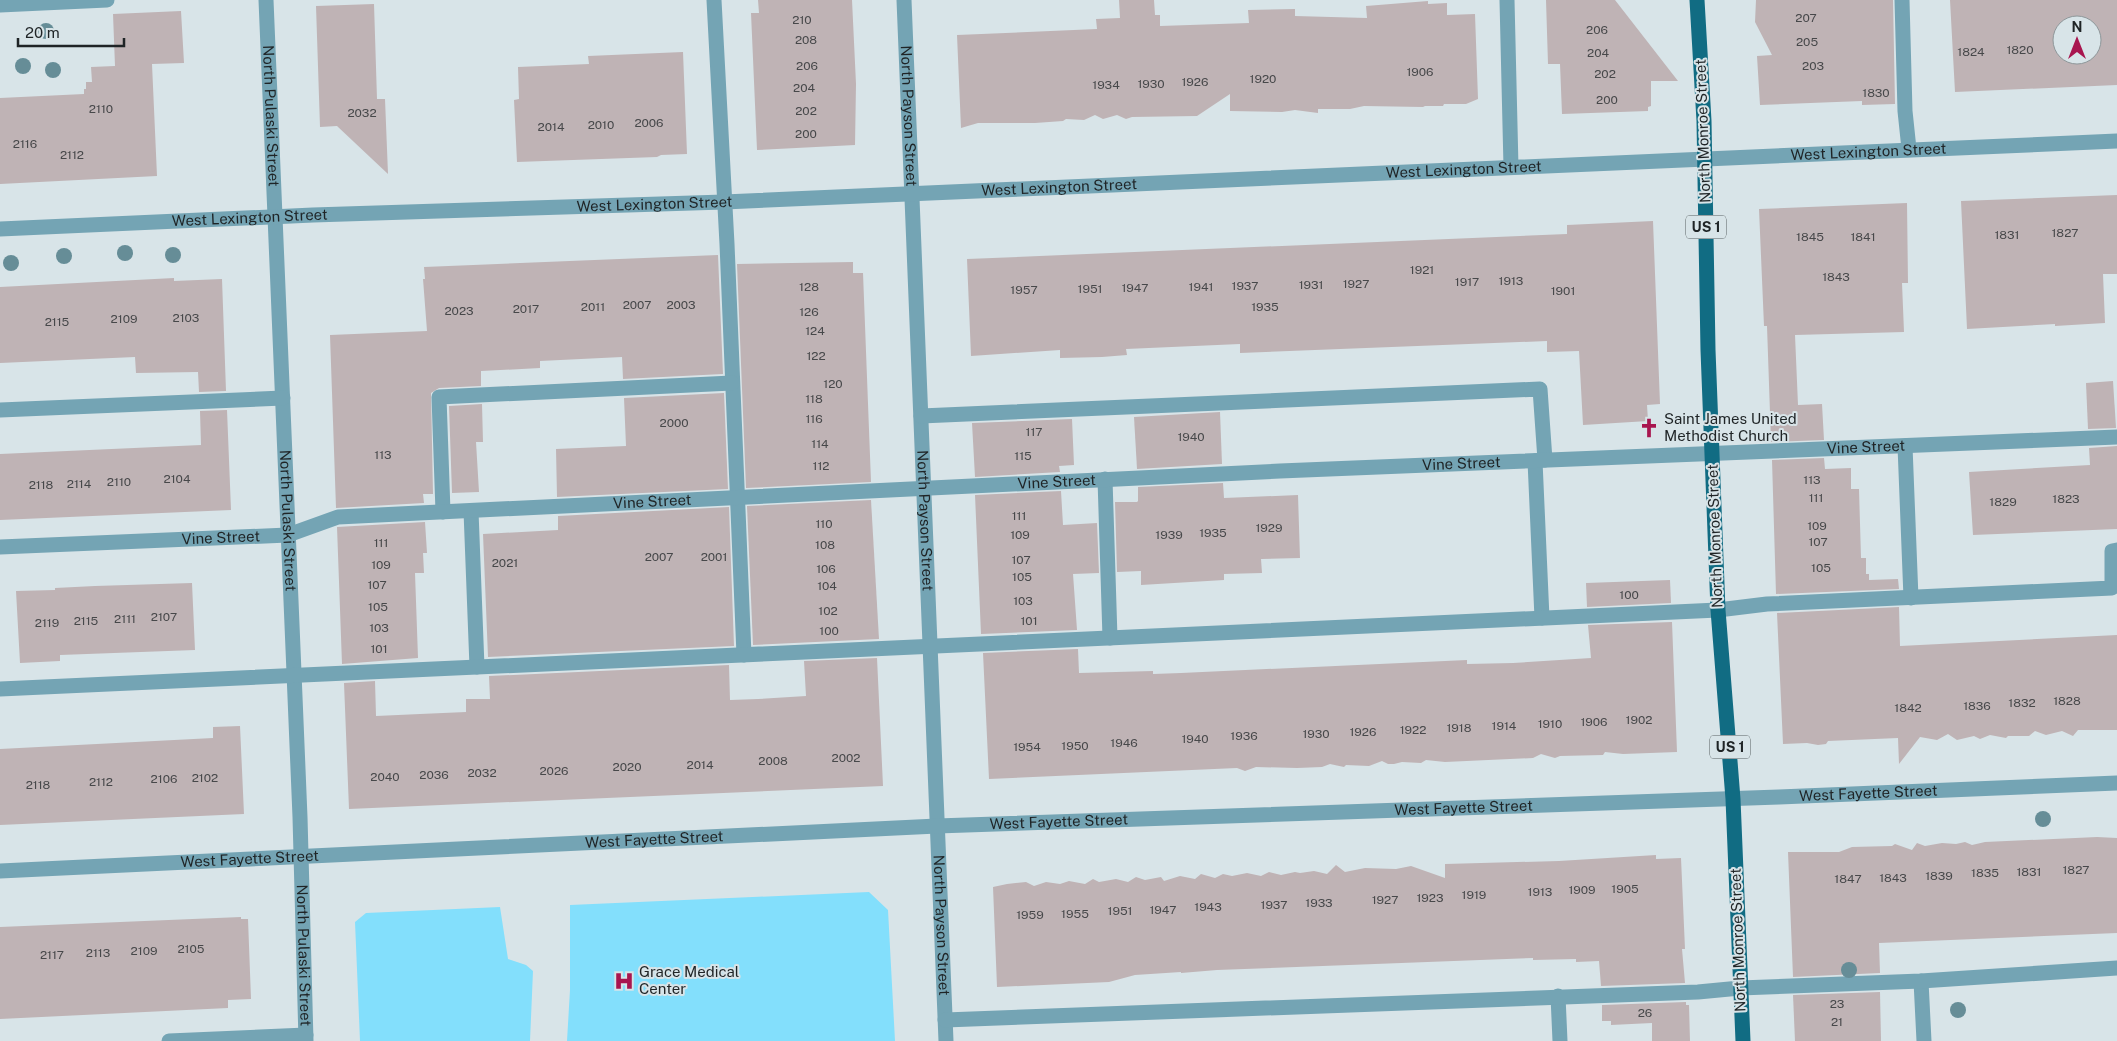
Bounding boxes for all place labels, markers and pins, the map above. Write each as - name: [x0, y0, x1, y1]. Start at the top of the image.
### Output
- place label: Saint James United Methodist Church: [1664, 410, 1797, 444]
- church icon: Saint James United Methodist Church: [1638, 417, 1660, 439]
- place label: Grace Medical Center: [639, 963, 739, 997]
- hospital icon: Grace Medical Center: [613, 970, 635, 992]

